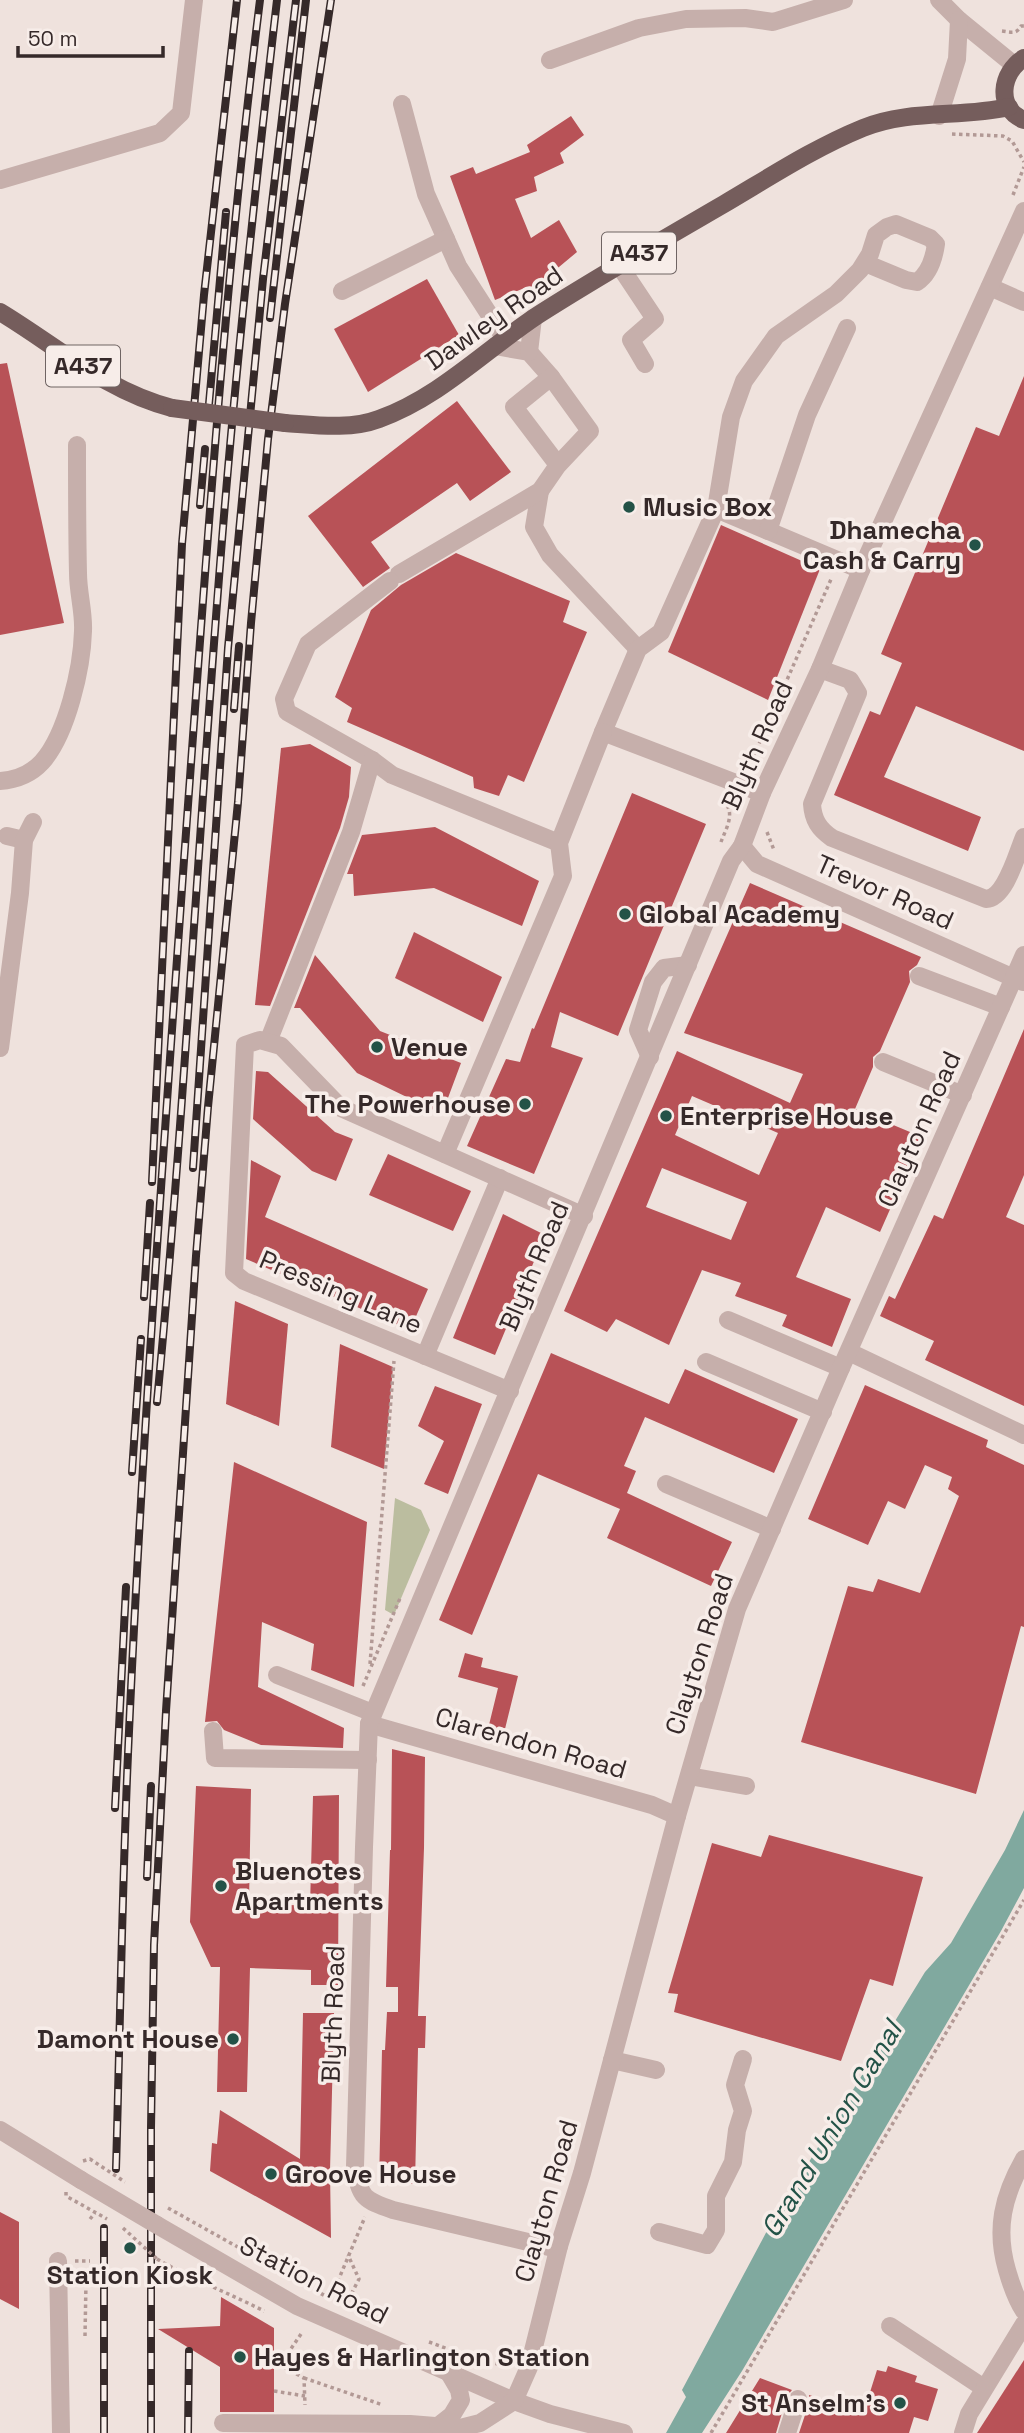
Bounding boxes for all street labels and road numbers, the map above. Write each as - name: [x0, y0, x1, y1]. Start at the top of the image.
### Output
- road number: A437: [602, 232, 676, 274]
- street label: Dawley Road: [418, 258, 570, 378]
- road number: A437: [46, 346, 120, 386]
- street label: Blyth Road: [713, 675, 801, 815]
- street label: Trevor Road: [811, 846, 959, 938]
- street label: Clayton Road: [869, 1046, 969, 1212]
- street label: Blyth Road: [491, 1196, 577, 1336]
- street label: Pressing Lane: [254, 1242, 428, 1342]
- street label: Clayton Road: [657, 1569, 741, 1739]
- street label: Clarendon Road: [431, 1699, 631, 1787]
- street label: Blyth Road: [314, 1945, 352, 2083]
- street label: Clayton Road: [507, 2116, 585, 2286]
- street label: Station Road: [234, 2228, 394, 2332]

